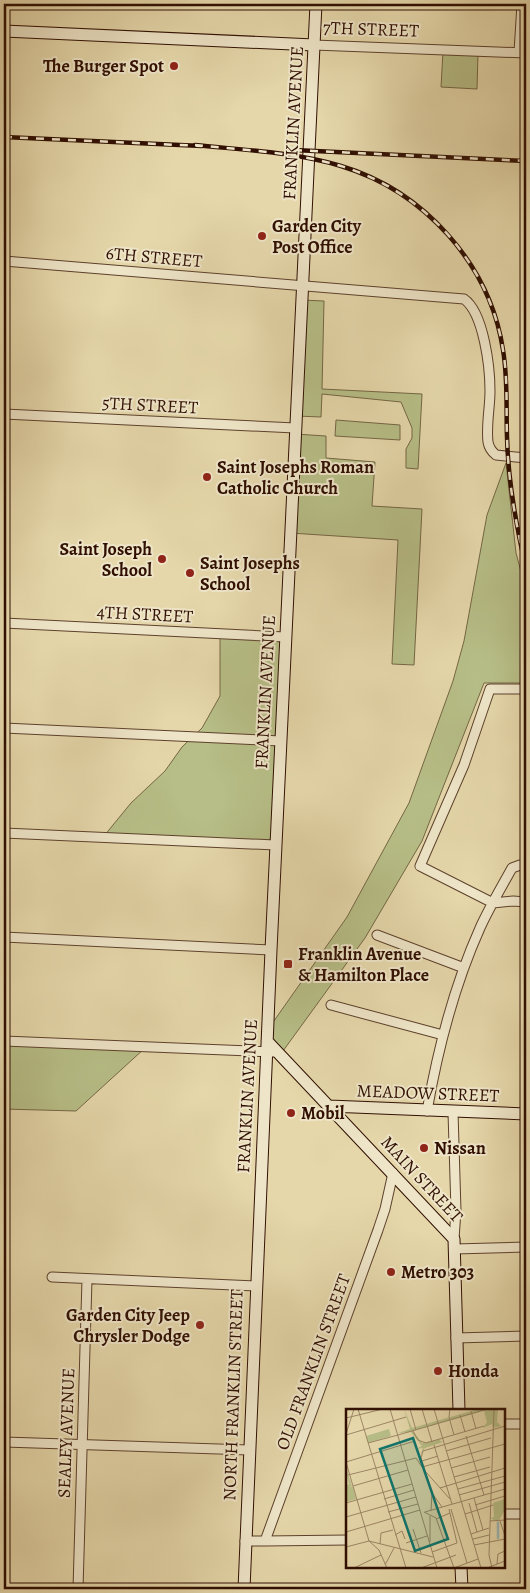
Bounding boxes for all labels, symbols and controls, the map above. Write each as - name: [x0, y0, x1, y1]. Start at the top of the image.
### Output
- street label: 7TH STREET: [323, 15, 420, 43]
- street label: FRANKLIN AVENUE: [277, 46, 309, 200]
- place label: The Burger Spot: [43, 54, 164, 78]
- marker: The Burger Spot: [168, 60, 180, 72]
- place label: Garden City Post Office: [272, 214, 362, 259]
- marker: Garden City Post Office: [256, 230, 268, 242]
- street label: 6TH STREET: [105, 241, 203, 273]
- street label: 5TH STREET: [101, 390, 199, 420]
- place label: Saint Josephs Roman Catholic Church: [217, 455, 374, 500]
- marker: Saint Josephs Roman Catholic Church: [201, 471, 213, 483]
- place label: Saint Joseph School: [60, 537, 152, 582]
- place label: Saint Josephs School: [200, 551, 300, 596]
- marker: Saint Joseph School: [156, 553, 168, 565]
- marker: Saint Josephs School: [184, 567, 196, 579]
- street label: 4TH STREET: [96, 599, 194, 629]
- street label: FRANKLIN AVENUE: [249, 615, 281, 769]
- place label: Franklin Avenue & Hamilton Place: [298, 942, 429, 987]
- marker: Franklin Avenue & Hamilton Place: [282, 958, 294, 970]
- street label: FRANKLIN AVENUE: [231, 1019, 263, 1173]
- street label: MEADOW STREET: [356, 1079, 500, 1107]
- place label: Mobil: [301, 1101, 345, 1125]
- marker: Mobil: [285, 1107, 297, 1119]
- street label: MAIN STREET: [376, 1131, 468, 1228]
- place label: Nissan: [434, 1136, 486, 1160]
- marker: Nissan: [418, 1142, 430, 1154]
- place label: Metro 303: [401, 1260, 475, 1284]
- marker: Metro 303: [385, 1266, 397, 1278]
- street label: OLD FRANKLIN STREET: [270, 1271, 356, 1453]
- street label: NORTH FRANKLIN STREET: [217, 1289, 249, 1501]
- place label: Garden City Jeep Chrysler Dodge: [66, 1303, 190, 1348]
- marker: Garden City Jeep Chrysler Dodge: [194, 1319, 206, 1331]
- place label: Honda: [448, 1359, 499, 1383]
- marker: Honda: [432, 1365, 444, 1377]
- street label: SEALEY AVENUE: [52, 1368, 80, 1498]
- inset map: [346, 1409, 505, 1568]

